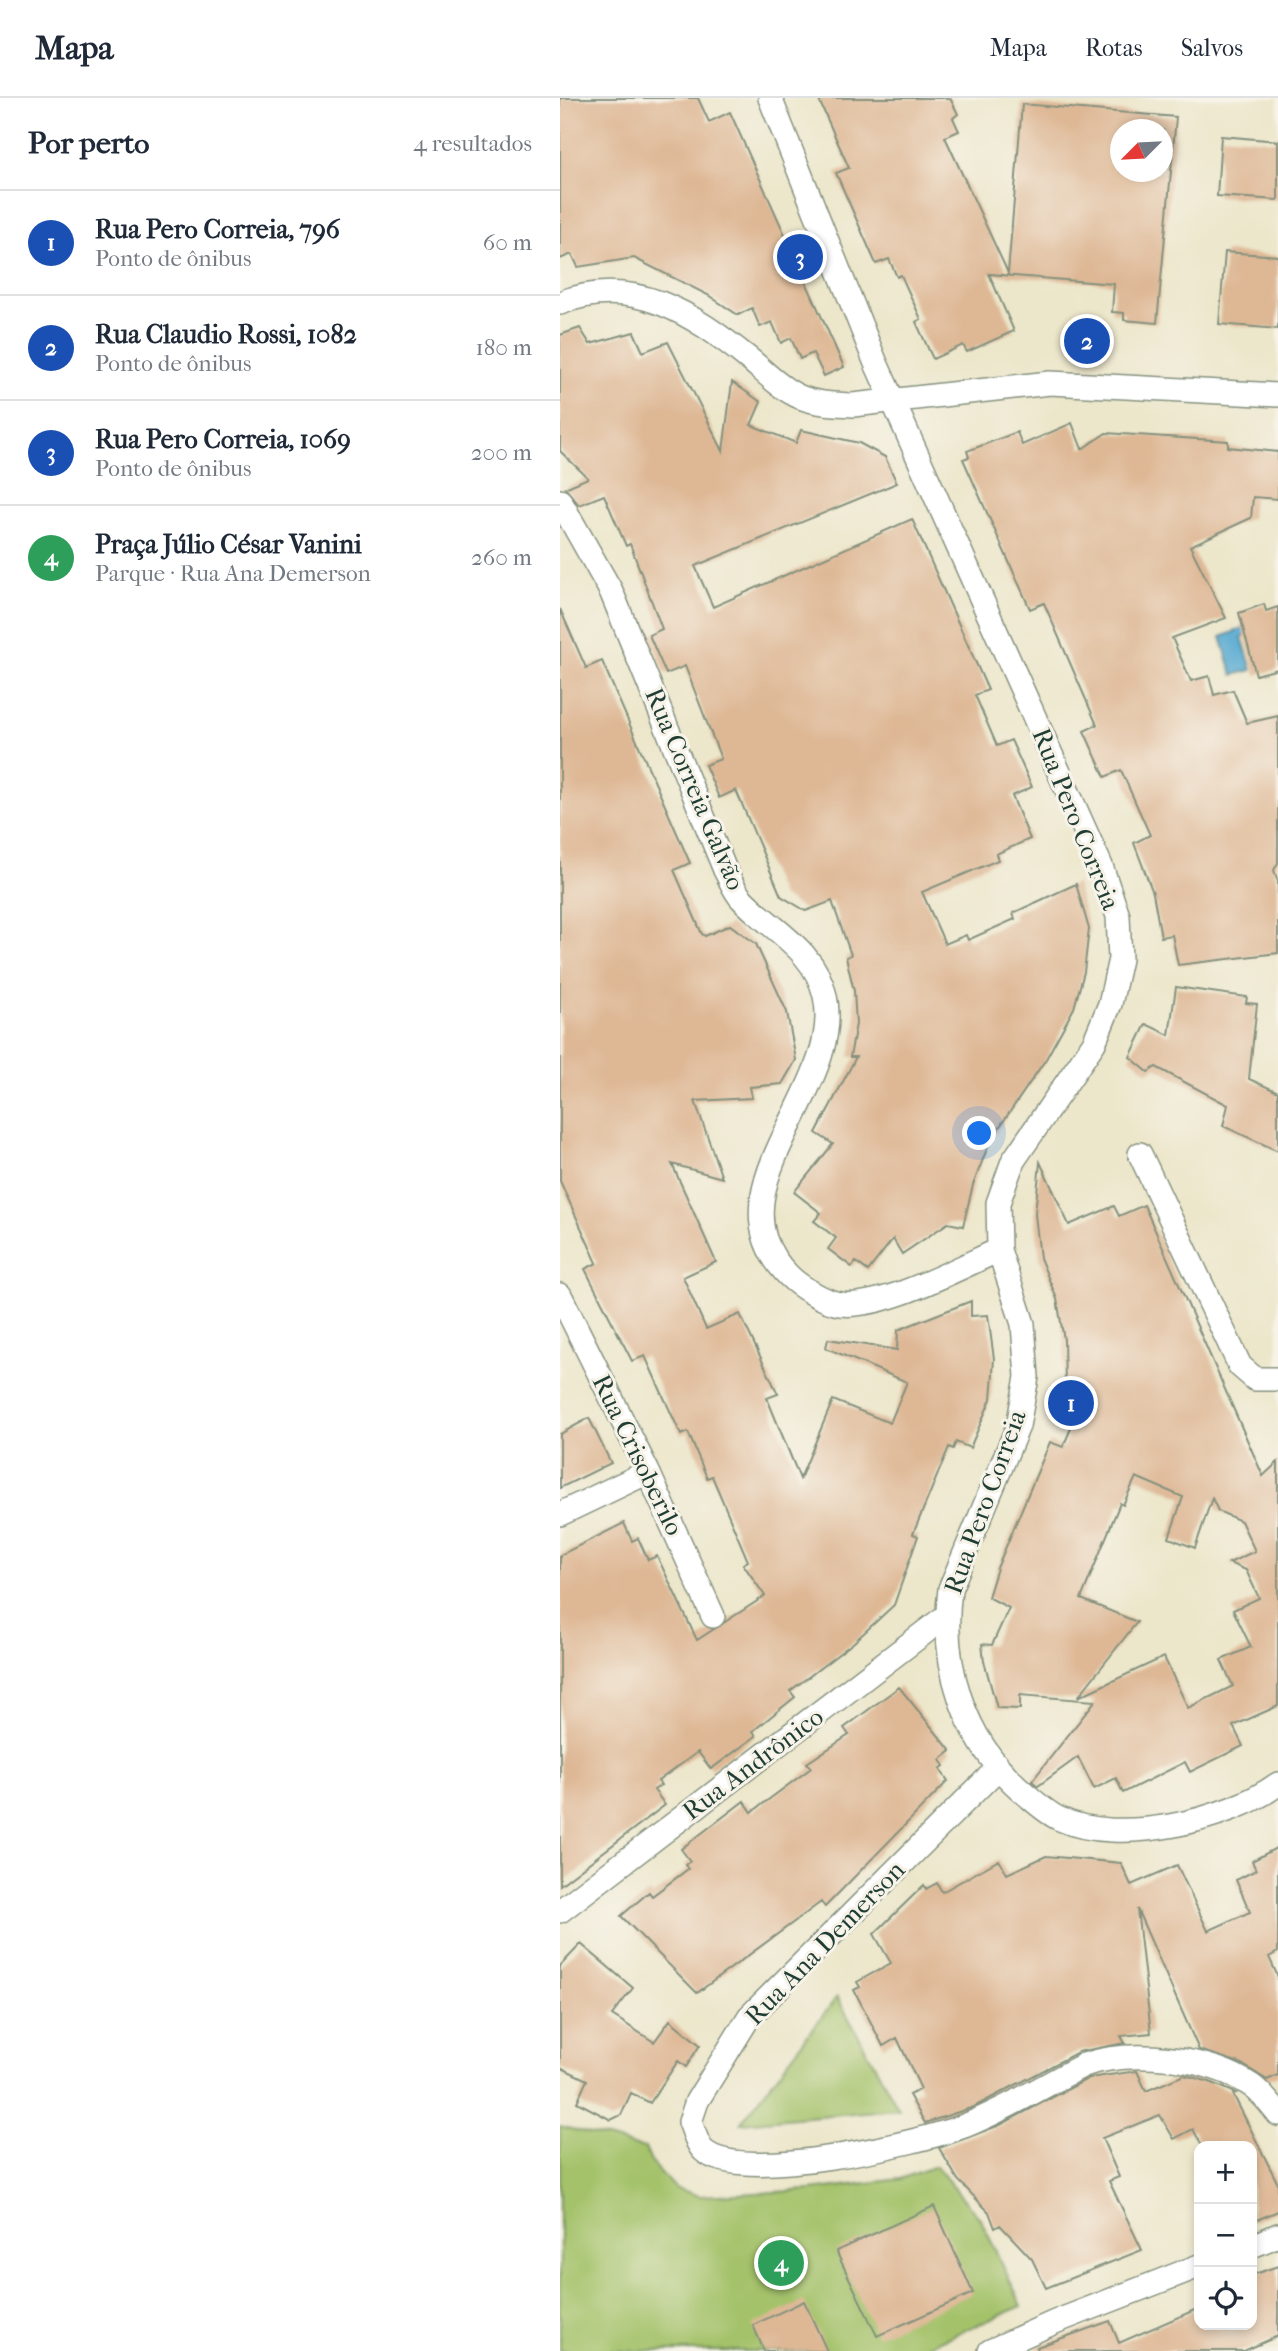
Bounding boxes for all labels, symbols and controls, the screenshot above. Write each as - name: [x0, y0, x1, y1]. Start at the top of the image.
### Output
- text: Mapa: [35, 29, 114, 68]
- text: Mapa: [990, 34, 1047, 62]
- text: Rotas: [1085, 34, 1143, 62]
- text: Salvos: [1181, 34, 1243, 62]
- north arrow: [1110, 119, 1173, 182]
- text: Por perto: [28, 126, 150, 161]
- text: 4 resultados: [413, 130, 532, 157]
- text: Rua Pero Correia, 796: [95, 214, 340, 245]
- text: 1: [47, 229, 55, 256]
- text: 60 m: [483, 229, 532, 256]
- pin: 3: [777, 231, 823, 283]
- text: Ponto de ônibus: [95, 245, 252, 272]
- pin: 2: [1064, 315, 1110, 367]
- text: Rua Claudio Rossi, 1082: [95, 319, 357, 350]
- text: 2: [45, 334, 57, 361]
- text: 180 m: [475, 334, 532, 361]
- text: Ponto de ônibus: [95, 350, 252, 377]
- text: Rua Pero Correia, 1069: [95, 424, 351, 455]
- text: 3: [46, 439, 56, 466]
- text: 200 m: [471, 439, 532, 466]
- text: Ponto de ônibus: [95, 455, 252, 482]
- text: Praça Júlio César Vanini: [95, 529, 362, 560]
- text: 4: [44, 544, 58, 571]
- text: 260 m: [471, 544, 532, 571]
- text: Parque · Rua Ana Demerson: [95, 560, 371, 587]
- street label: Rua Correia Galvão: [638, 683, 752, 895]
- street label: Rua Pero Correia: [1025, 724, 1127, 915]
- your location: [962, 1116, 996, 1150]
- street label: Rua Crisoberilo: [586, 1370, 690, 1540]
- pin: 1: [1048, 1377, 1094, 1429]
- street label: Rua Pero Correia: [937, 1405, 1033, 1598]
- street label: Rua Andrônico: [677, 1701, 829, 1827]
- street label: Rua Ana Demerson: [739, 1854, 911, 2032]
- map controls: [1194, 2141, 1257, 2330]
- button: +: [1194, 2141, 1257, 2204]
- button: −: [1194, 2204, 1257, 2267]
- pin: 4: [758, 2237, 804, 2289]
- button: locate: [1194, 2267, 1257, 2330]

